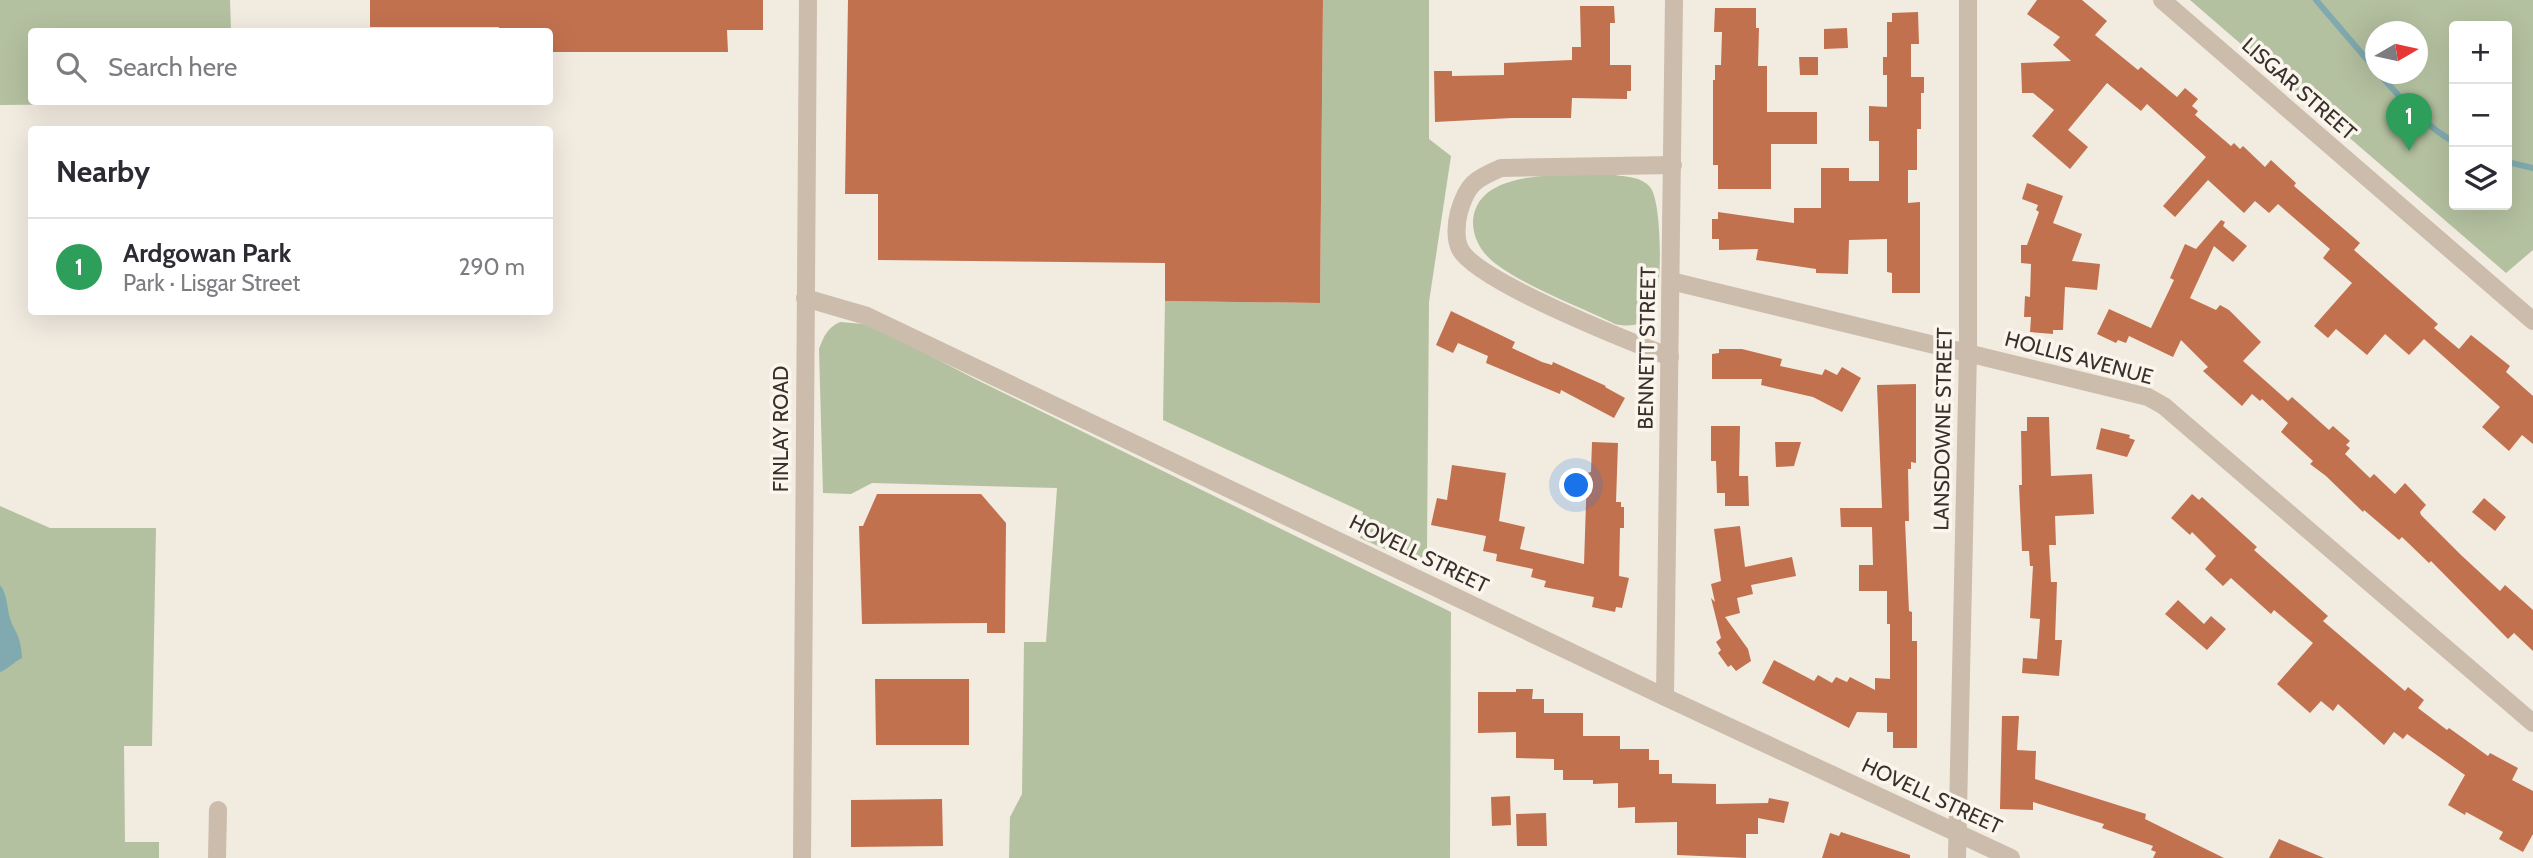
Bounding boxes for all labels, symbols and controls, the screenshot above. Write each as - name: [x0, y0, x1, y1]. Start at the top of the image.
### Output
- north arrow: [2365, 21, 2428, 84]
- map controls: [2449, 21, 2512, 210]
- button: +: [2449, 21, 2512, 84]
- search box: [28, 28, 553, 105]
- street label: LISGAR STREET: [2237, 32, 2362, 145]
- icon: search: [52, 48, 90, 86]
- text: Search here: [108, 51, 237, 83]
- button: −: [2449, 84, 2512, 147]
- pin: 1: [2386, 93, 2432, 151]
- button: layers: [2449, 147, 2512, 210]
- text: Nearby: [56, 153, 150, 190]
- text: Ardgowan Park: [123, 237, 291, 269]
- text: 1: [75, 253, 83, 281]
- text: 290 m: [458, 253, 525, 281]
- street label: BENNETT STREET: [1633, 266, 1660, 430]
- text: Park · Lisgar Street: [123, 269, 300, 297]
- street label: HOLLIS AVENUE: [2002, 326, 2156, 389]
- street label: LANSDOWNE STREET: [1928, 327, 1957, 531]
- street label: FINLAY ROAD: [768, 366, 793, 492]
- your location: [1559, 468, 1593, 502]
- street label: HOVELL STREET: [1346, 509, 1493, 598]
- street label: HOVELL STREET: [1858, 752, 2006, 839]

